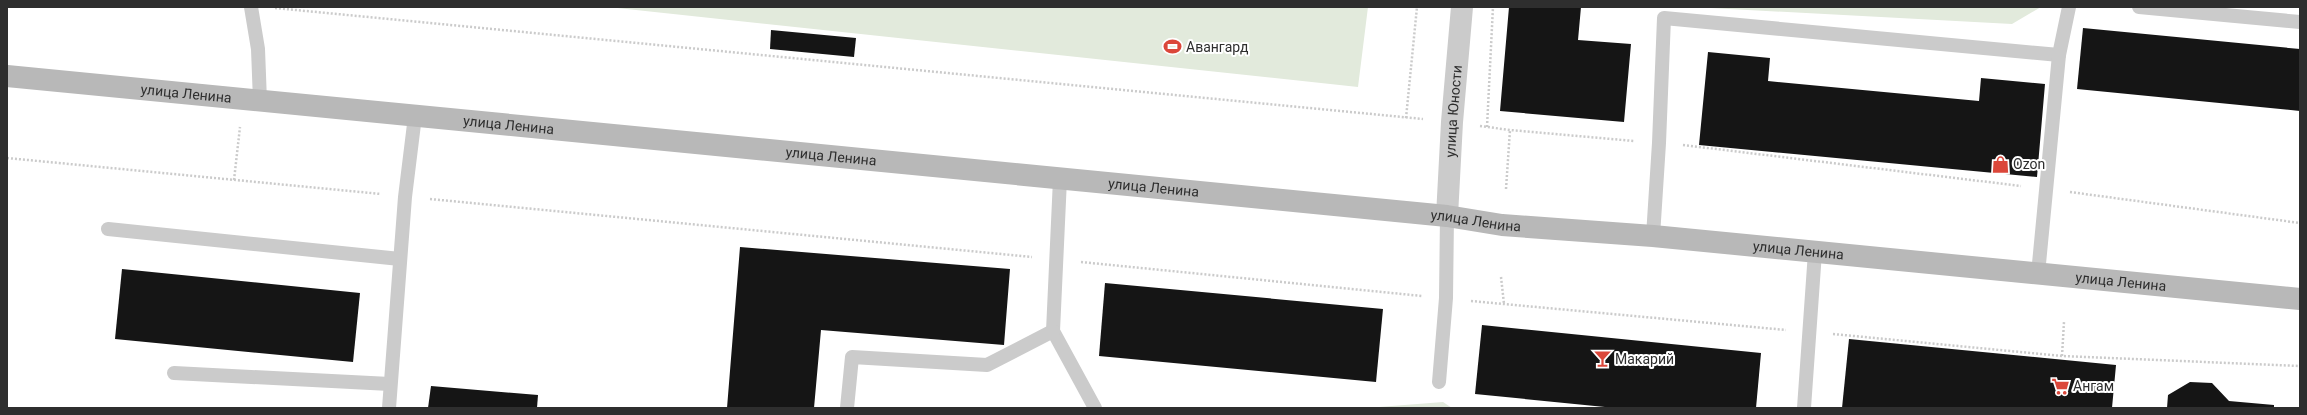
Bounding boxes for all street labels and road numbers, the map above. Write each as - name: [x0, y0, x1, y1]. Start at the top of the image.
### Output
- street label: улица Юности: [1442, 64, 1465, 158]
- street label: улица Ленина: [140, 81, 232, 106]
- street label: улица Ленина: [462, 112, 555, 137]
- street label: улица Ленина: [785, 144, 877, 168]
- street label: улица Ленина: [1107, 175, 1200, 200]
- street label: улица Ленина: [1430, 206, 1522, 234]
- street label: улица Ленина: [1752, 238, 1845, 263]
- street label: улица Ленина: [2075, 269, 2167, 294]

